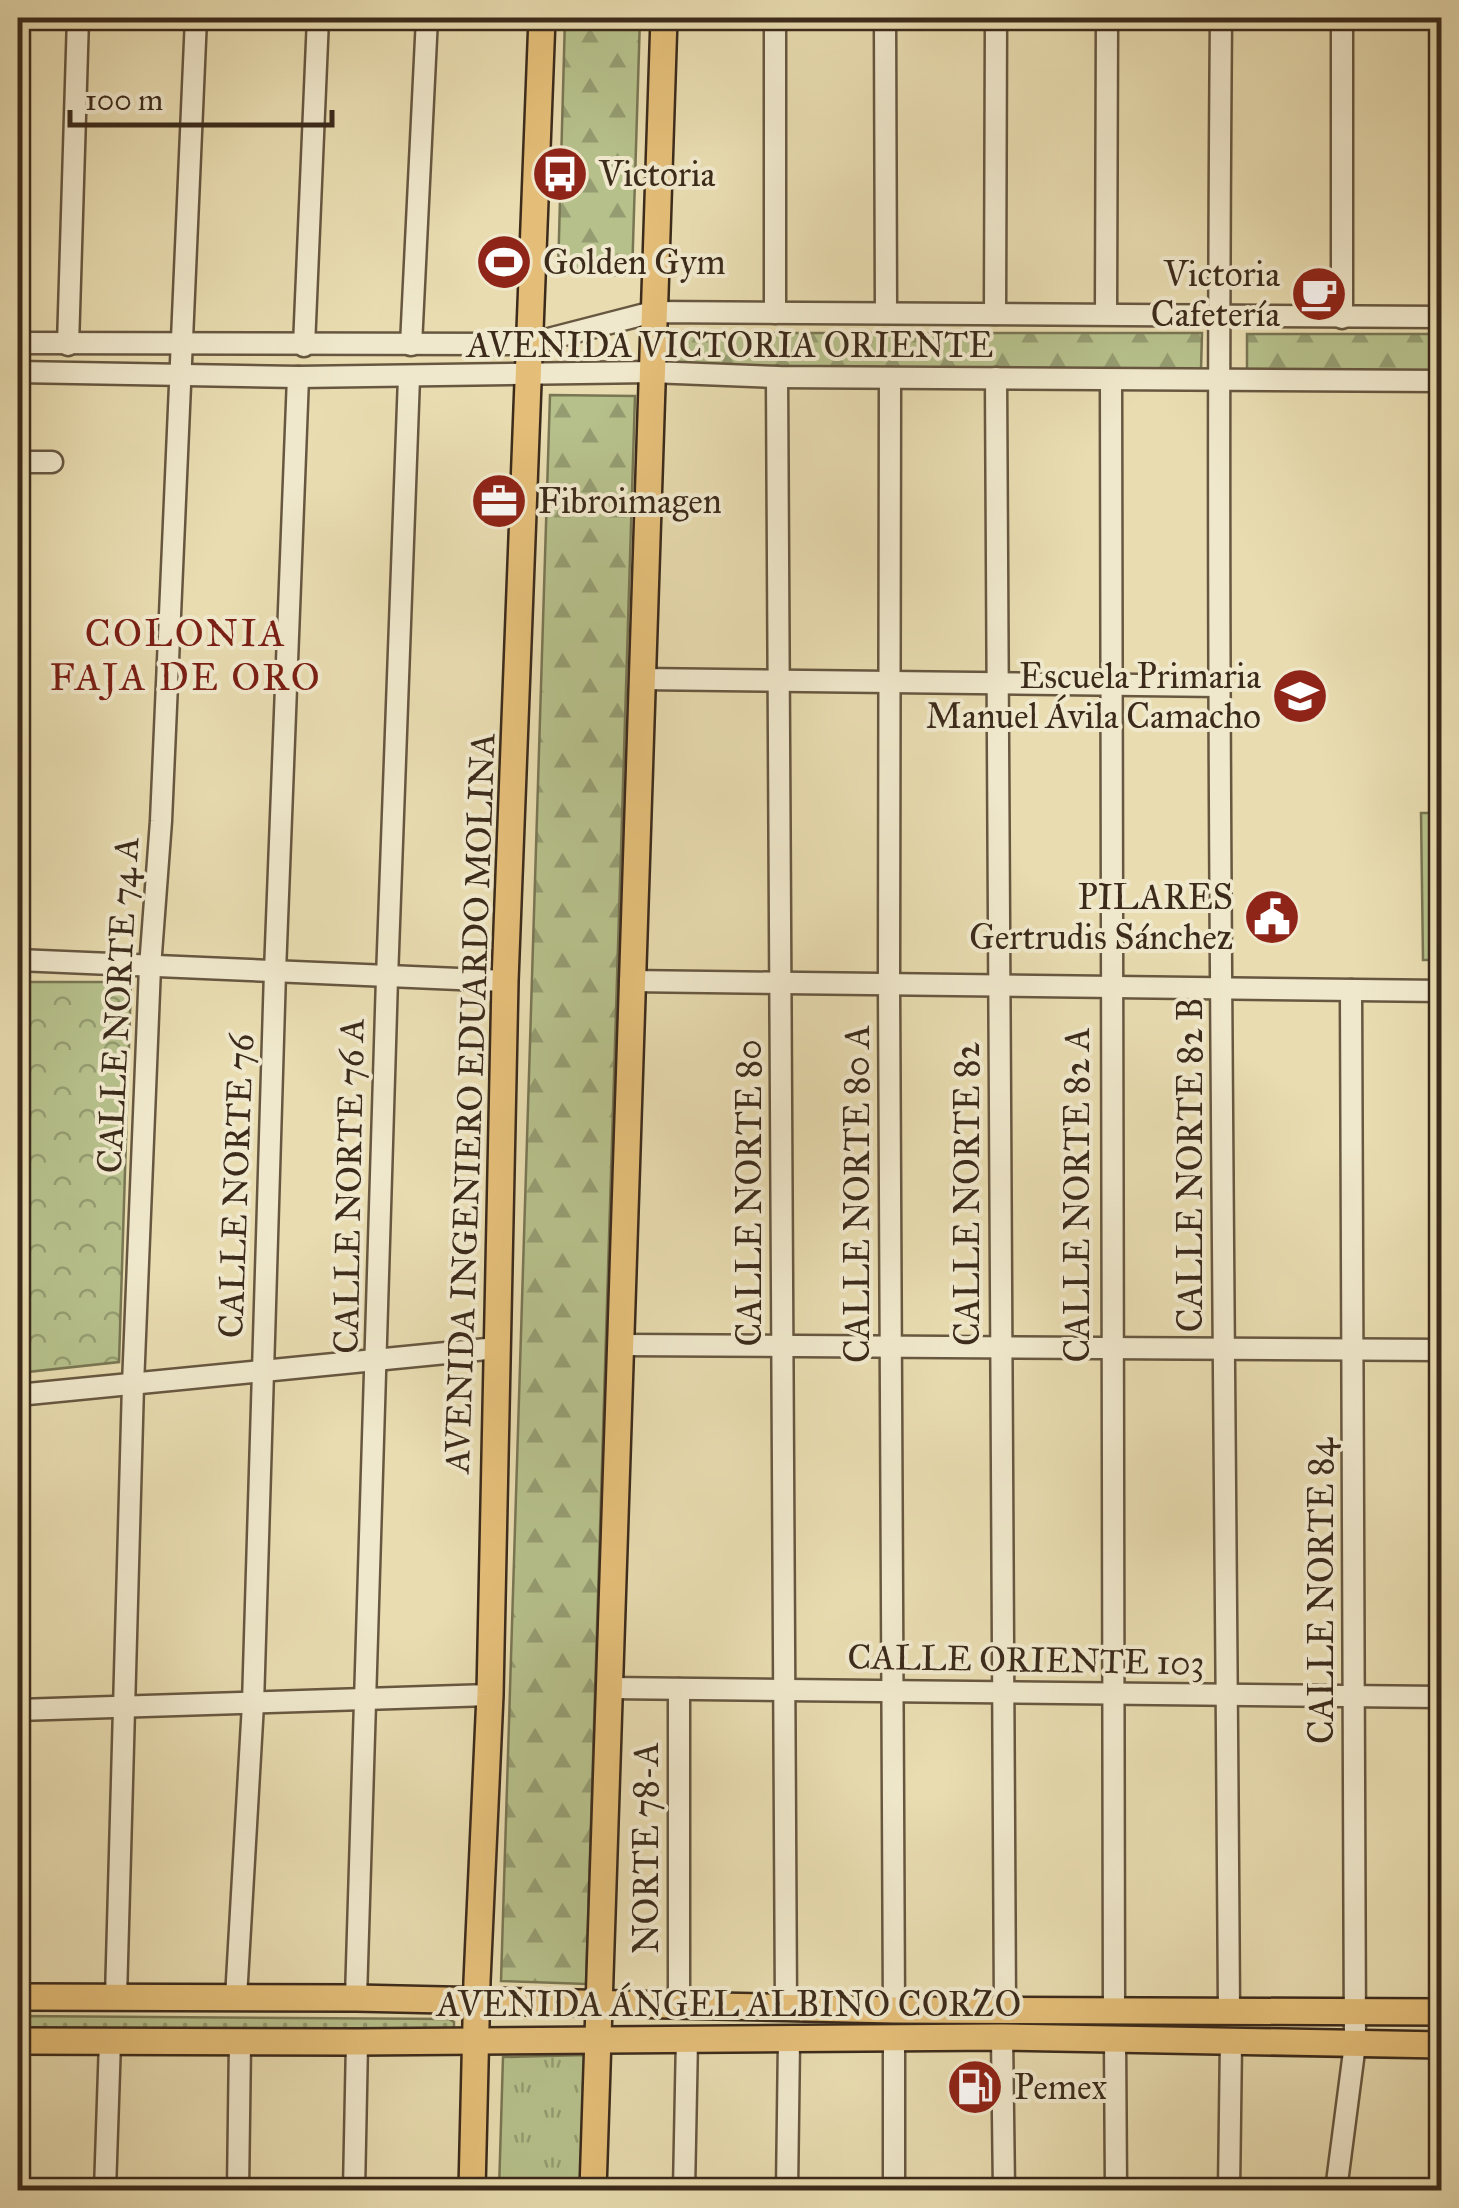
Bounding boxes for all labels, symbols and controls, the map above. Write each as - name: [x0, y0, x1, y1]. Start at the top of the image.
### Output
- scale bar: [70, 65, 332, 127]
- text: 100 m: [85, 82, 163, 118]
- bus stop icon: Victoria: [530, 144, 590, 204]
- place label: Victoria: [598, 153, 715, 196]
- sports icon: Golden Gym: [474, 232, 534, 292]
- place label: Golden Gym: [543, 241, 726, 284]
- place label: Victoria Cafetería: [1151, 253, 1280, 336]
- cafe icon: Victoria Cafetería: [1289, 264, 1349, 324]
- street label: AVENIDA VICTORIA ORIENTE: [465, 324, 993, 367]
- office icon: Fibroimagen: [469, 471, 529, 531]
- place label: Fibroimagen: [538, 480, 722, 523]
- district label: COLONIA FAJA DE ORO: [50, 610, 322, 701]
- place label: Escuela Primaria Manuel Ávila Camacho: [926, 655, 1261, 738]
- school or university icon: Escuela Primaria Manuel Ávila Camacho: [1270, 666, 1330, 726]
- street label: AVENIDA INGENIERO EDUARDO MOLINA: [436, 732, 504, 1476]
- street label: CALLE NORTE 74 A: [88, 835, 148, 1174]
- place label: PILARES Gertrudis Sánchez: [969, 876, 1233, 959]
- public building icon: PILARES Gertrudis Sánchez: [1242, 887, 1302, 947]
- street label: CALLE NORTE 82 B: [1169, 998, 1212, 1332]
- street label: CALLE NORTE 76 A: [325, 1017, 373, 1354]
- street label: CALLE NORTE 80 A: [836, 1024, 879, 1363]
- street label: CALLE NORTE 82 A: [1056, 1027, 1099, 1363]
- street label: CALLE NORTE 76: [209, 1032, 263, 1339]
- street label: CALLE NORTE 80: [728, 1039, 771, 1347]
- street label: CALLE NORTE 82: [946, 1041, 989, 1346]
- street label: CALLE NORTE 84: [1300, 1436, 1343, 1744]
- street label: CALLE ORIENTE 103: [847, 1635, 1205, 1685]
- street label: NORTE 78-A: [625, 1742, 668, 1954]
- street label: AVENIDA ÁNGEL ALBINO CORZO: [435, 1982, 1021, 2026]
- fuel station icon: Pemex: [945, 2057, 1005, 2117]
- place label: Pemex: [1014, 2066, 1108, 2109]

